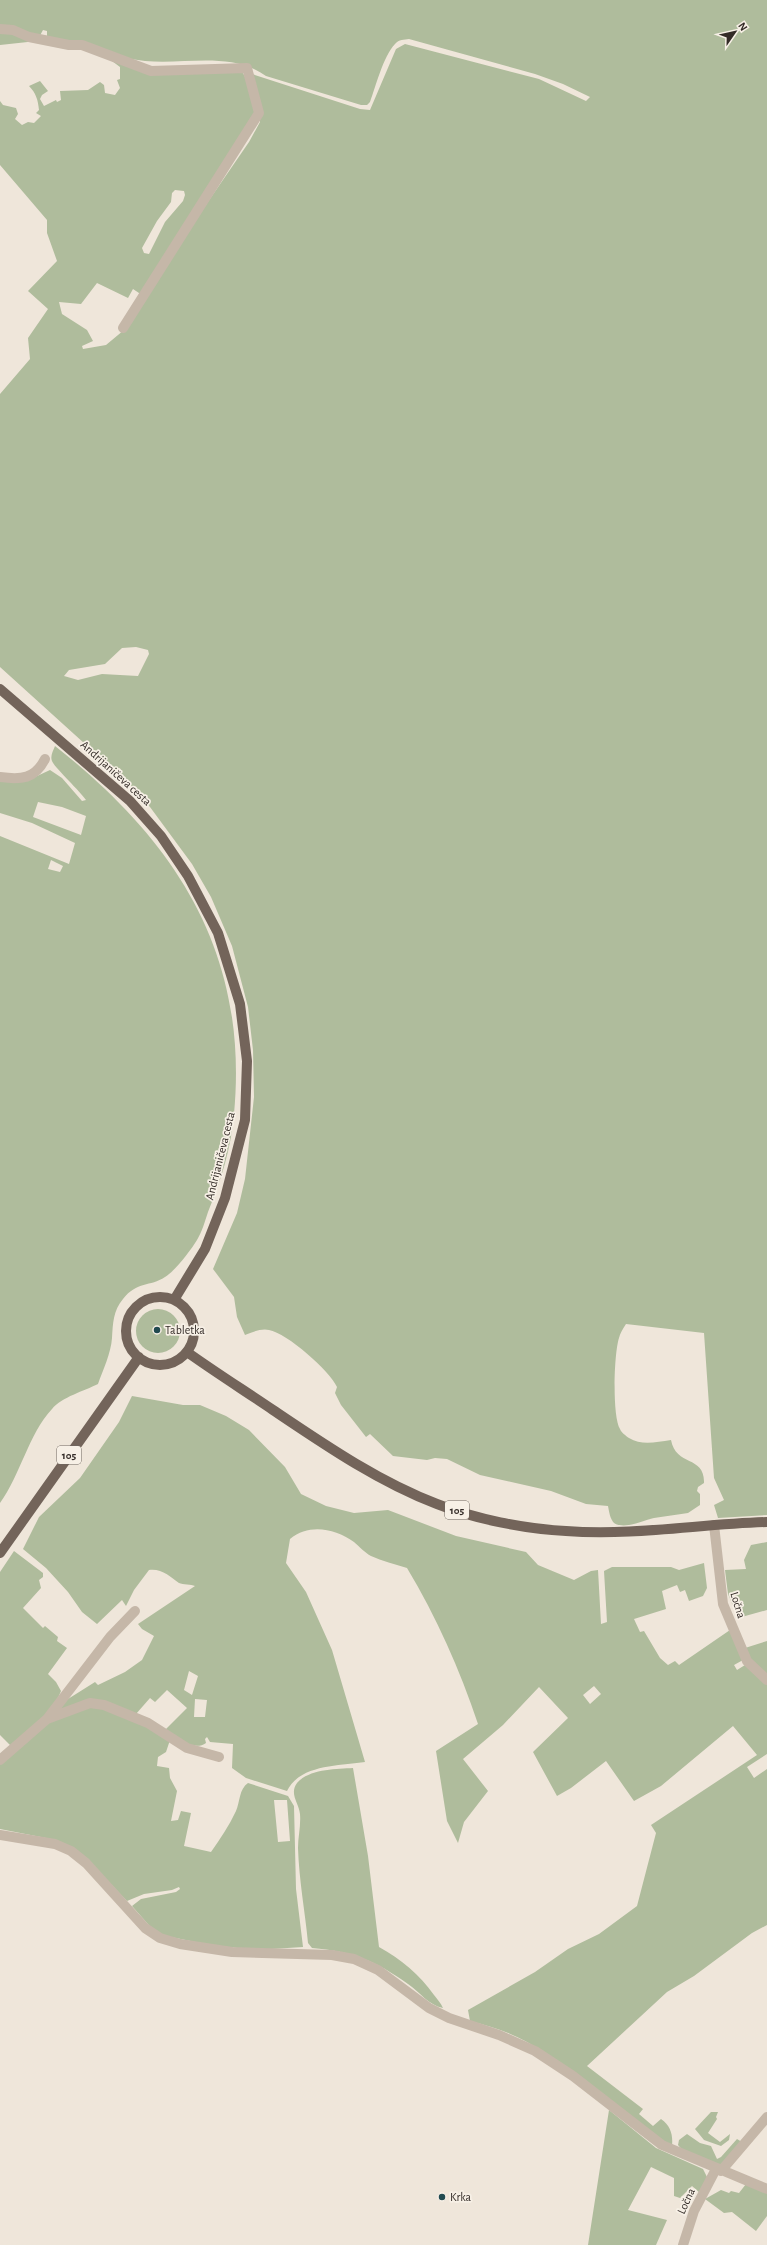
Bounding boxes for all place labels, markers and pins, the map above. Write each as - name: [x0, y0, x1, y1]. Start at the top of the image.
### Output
- place label: Tabletka: [165, 1324, 205, 1336]
- marker: Tabletka: [152, 1325, 162, 1335]
- place label: Krka: [450, 2191, 472, 2203]
- marker: Krka: [437, 2192, 447, 2202]

